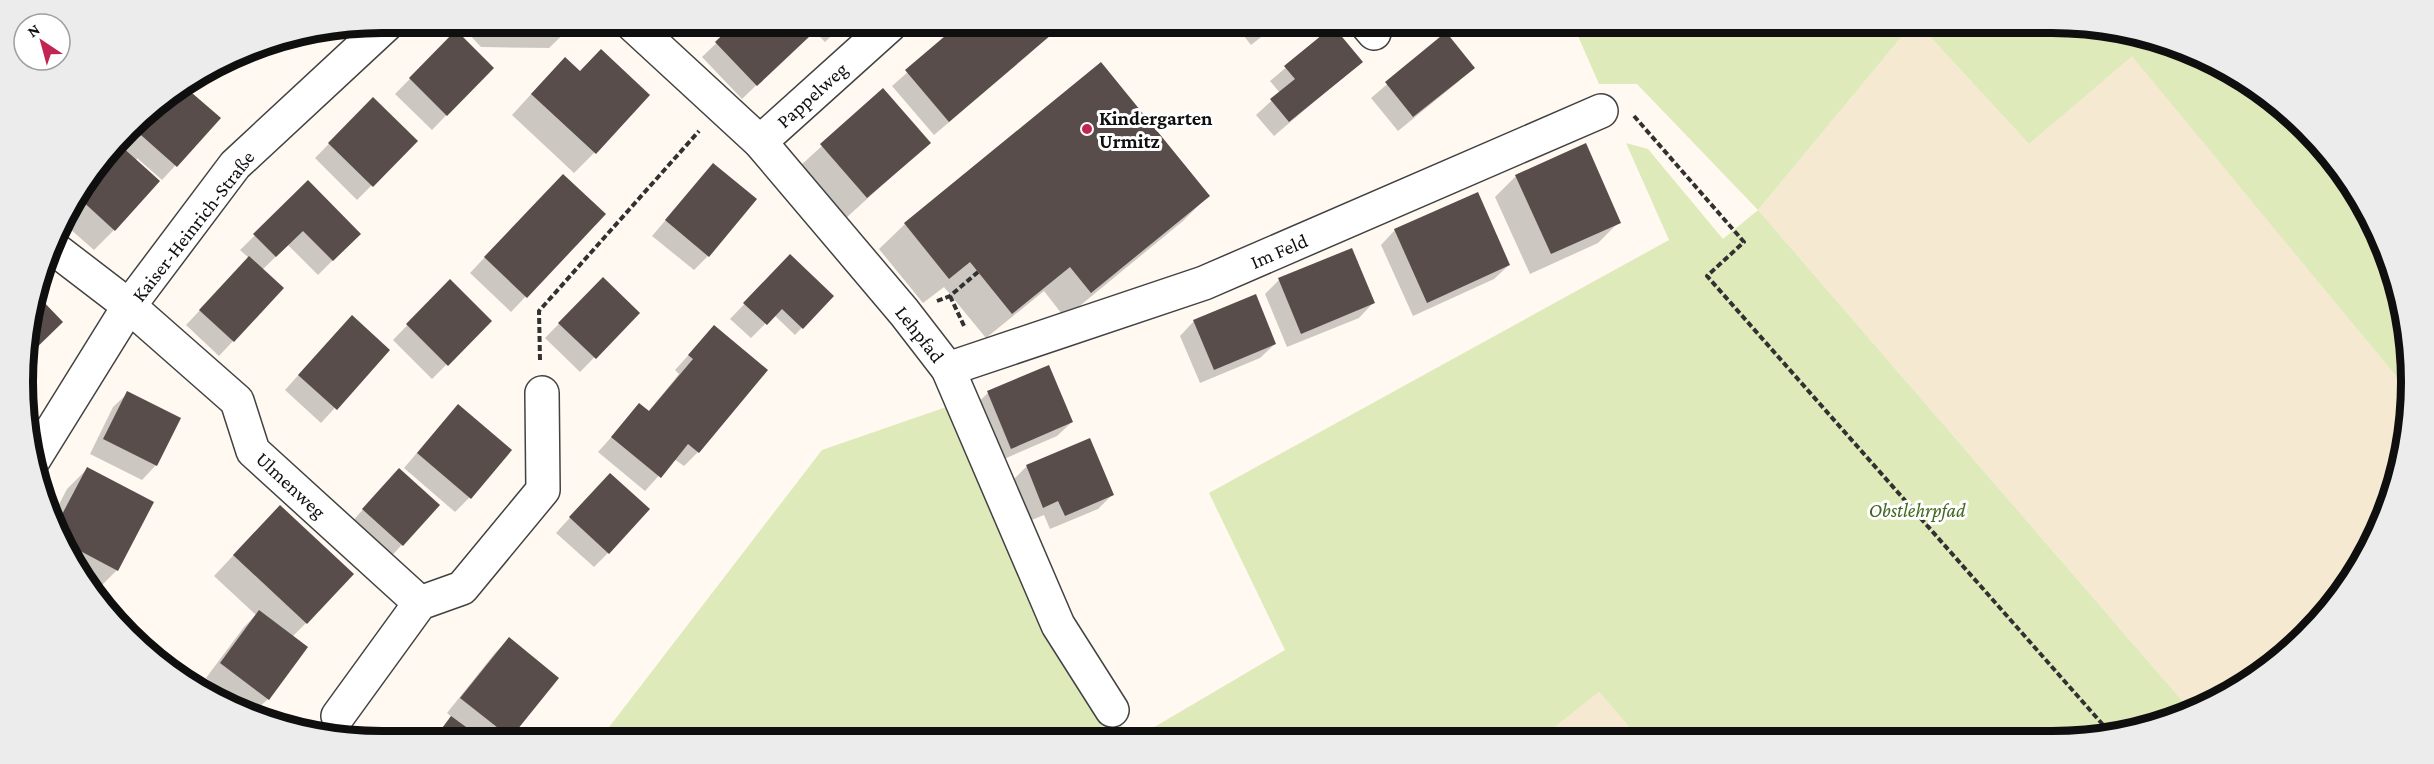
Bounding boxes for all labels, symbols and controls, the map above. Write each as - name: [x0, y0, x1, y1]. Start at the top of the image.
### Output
- north arrow: [12, 12, 72, 72]
- text: N: [24, 20, 43, 40]
- street label: Pappelweg: [772, 57, 853, 133]
- place label: Kindergarten Urmitz: [1099, 107, 1213, 152]
- marker: Kindergarten Urmitz: [1080, 122, 1094, 136]
- street label: Kaiser-Heinrich-Straße: [127, 146, 259, 306]
- street label: Im Feld: [1247, 229, 1311, 273]
- street label: Lehpfad: [890, 301, 949, 368]
- street label: Ulmenweg: [251, 447, 330, 524]
- park label: Obstlehrpfad: [1869, 499, 1966, 522]

